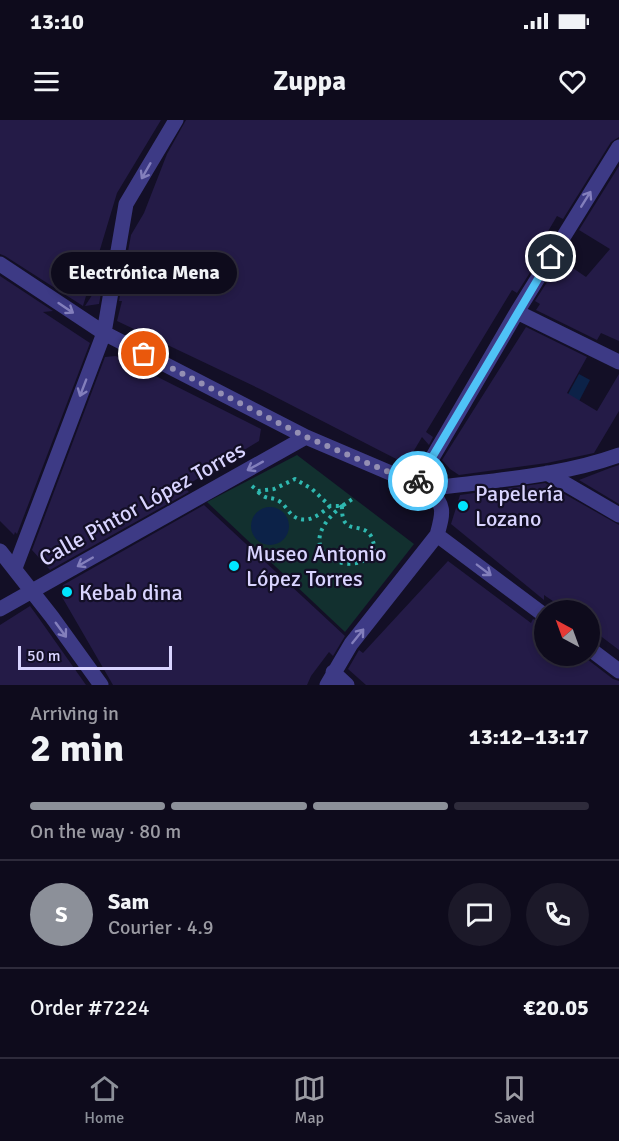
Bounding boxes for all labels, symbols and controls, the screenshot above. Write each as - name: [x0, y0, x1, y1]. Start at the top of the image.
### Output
- text: 13:10: [30, 8, 84, 35]
- icon: menu: [30, 65, 63, 98]
- text: Zuppa: [273, 65, 346, 98]
- icon: heart: [556, 65, 589, 98]
- one-way arrow: [140, 162, 152, 179]
- one-way arrow: [581, 191, 593, 208]
- pin: [525, 231, 576, 282]
- icon: home: [534, 240, 567, 273]
- callout: Electrónica Mena: [51, 252, 237, 294]
- text: Electrónica Mena: [68, 260, 220, 285]
- one-way arrow: [57, 303, 74, 315]
- pin: [118, 328, 169, 379]
- icon: bag: [127, 337, 160, 370]
- one-way arrow: [76, 378, 87, 397]
- street label: Calle Pintor López Torres: [34, 436, 250, 572]
- courier: [388, 451, 448, 511]
- one-way arrow: [247, 460, 264, 472]
- icon: bike: [402, 465, 435, 498]
- place label: Papelería Lozano: [475, 480, 564, 532]
- marker: Papelería Lozano: [456, 499, 470, 513]
- place label: Museo Antonio López Torres: [246, 540, 387, 592]
- one-way arrow: [77, 556, 94, 568]
- marker: Museo Antonio López Torres: [227, 559, 241, 573]
- one-way arrow: [476, 564, 492, 577]
- place label: Kebab dina: [79, 579, 183, 606]
- marker: Kebab dina: [60, 585, 74, 599]
- north arrow: [534, 600, 600, 666]
- map controls: [534, 600, 600, 666]
- one-way arrow: [55, 622, 68, 638]
- one-way arrow: [351, 628, 364, 644]
- scale bar: [18, 643, 172, 670]
- text: 50 m: [27, 646, 61, 666]
- text: Arriving in: [30, 701, 119, 726]
- text: 13:12–13:17: [469, 723, 589, 750]
- text: 2 min: [30, 724, 124, 772]
- text: On the way · 80 m: [30, 819, 181, 844]
- button: chat: [448, 883, 511, 946]
- button: phone: [526, 883, 589, 946]
- text: Sam: [108, 888, 149, 915]
- text: S: [55, 901, 68, 928]
- text: Courier · 4.9: [108, 915, 214, 940]
- text: Order #7224: [30, 994, 150, 1021]
- text: €20.05: [523, 994, 589, 1021]
- tab: Home: [84, 1072, 124, 1128]
- tab: Map: [293, 1072, 326, 1128]
- tab: Saved: [494, 1072, 535, 1128]

